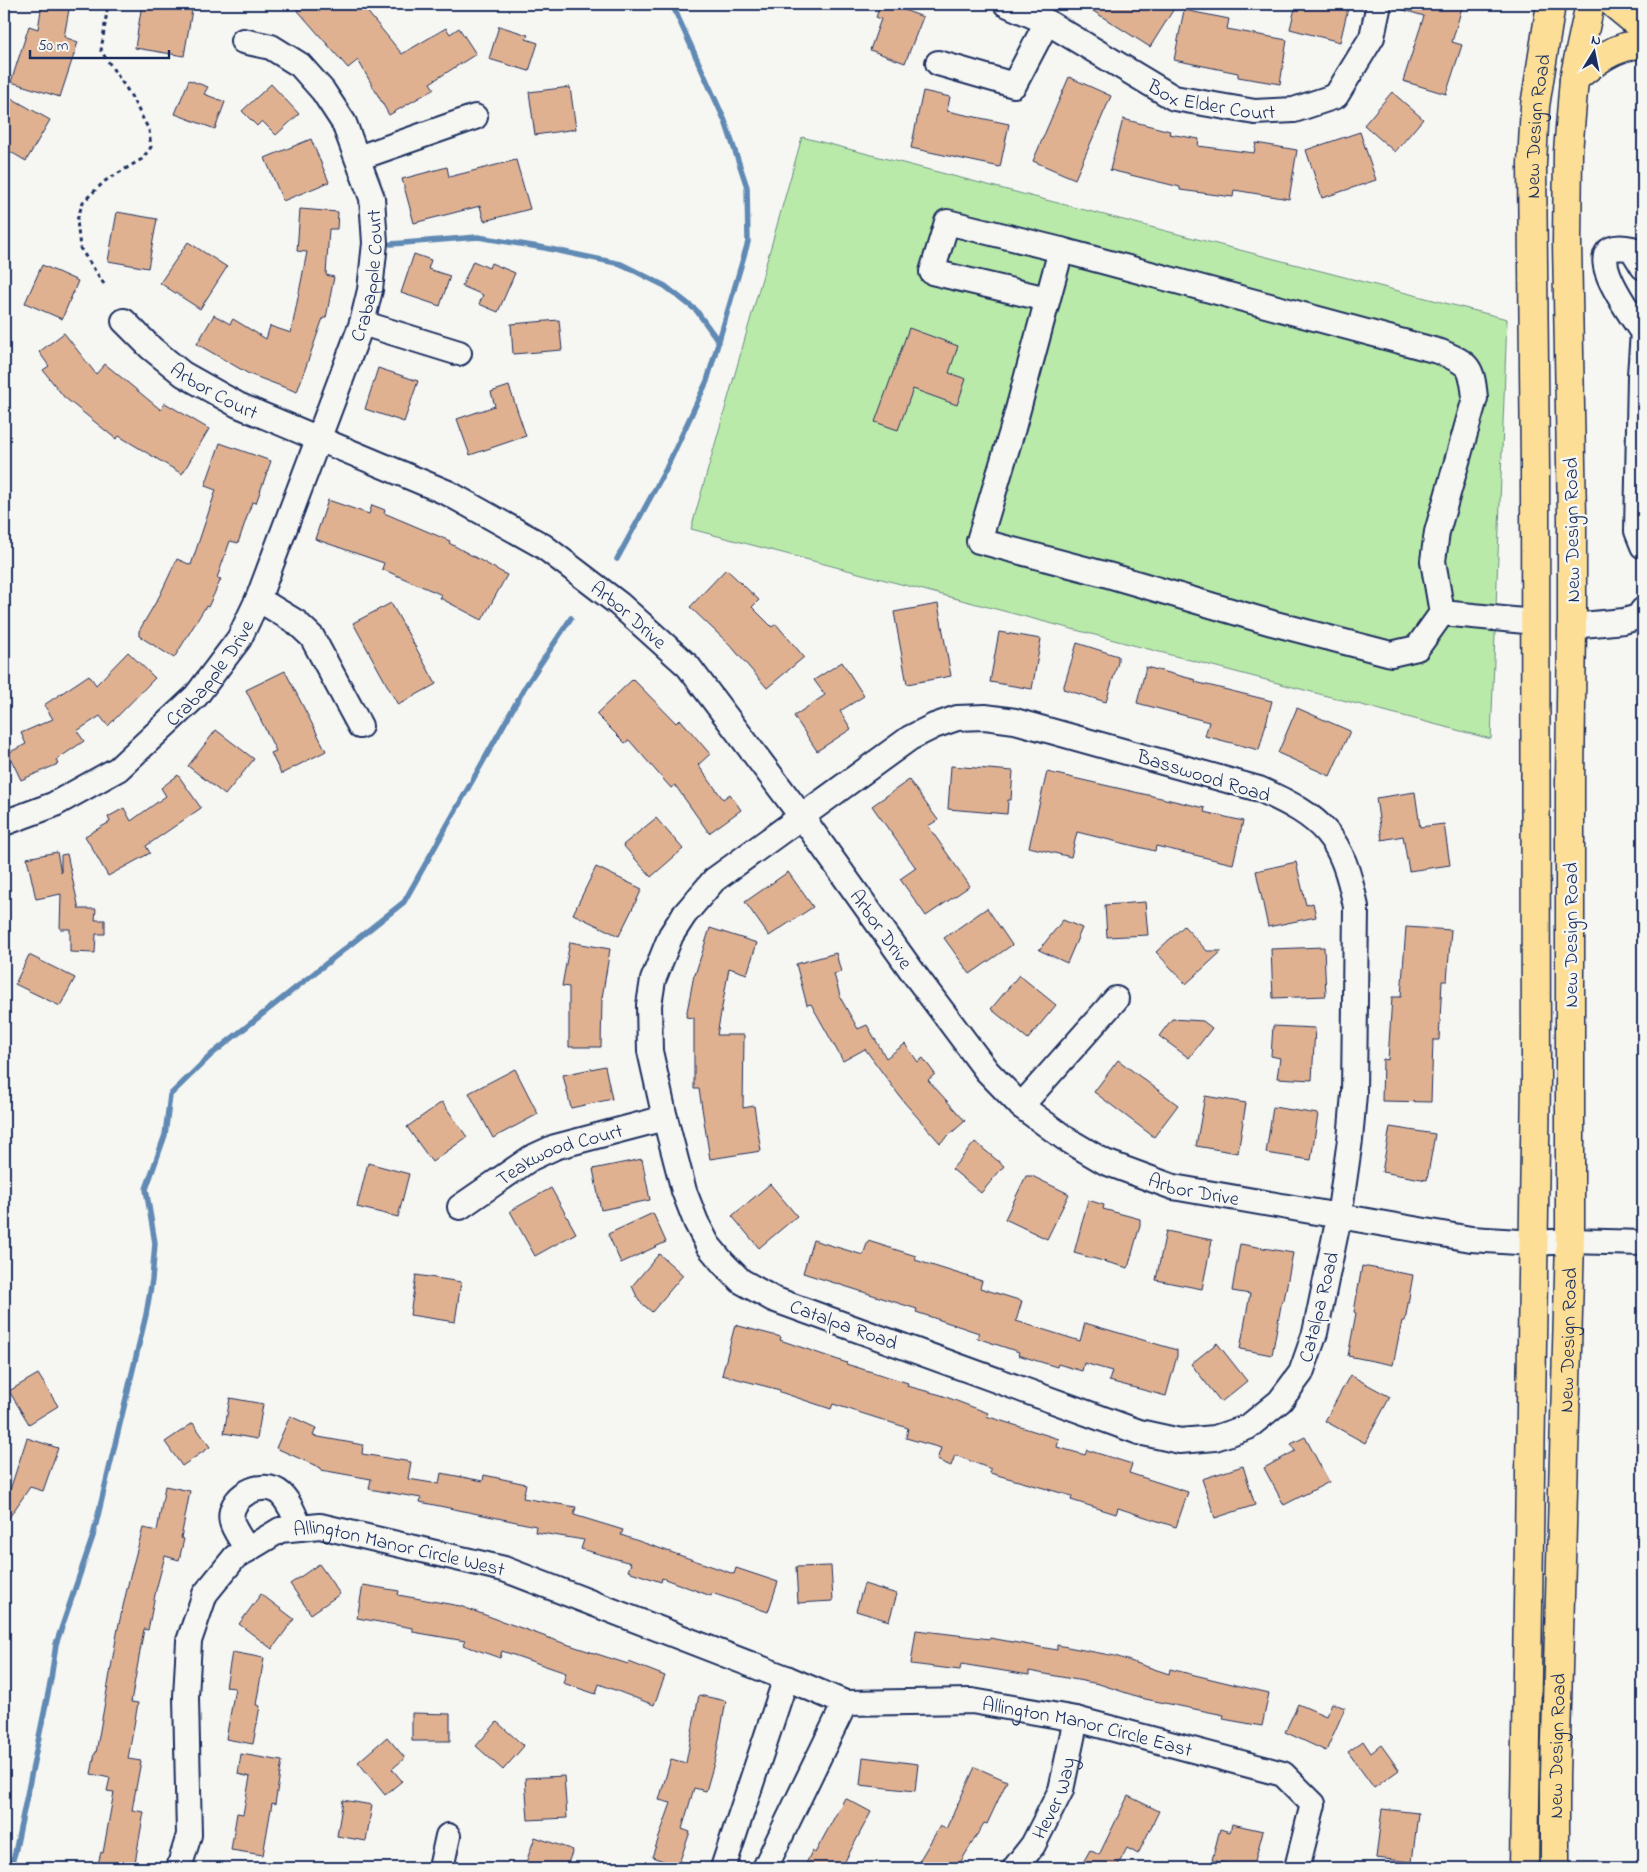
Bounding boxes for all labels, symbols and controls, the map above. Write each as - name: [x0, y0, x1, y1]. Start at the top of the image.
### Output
- scale bar: [30, 28, 169, 60]
- north arrow: [1570, 28, 1620, 78]
- text: N: [1590, 30, 1602, 52]
- text: 50 m: [38, 35, 69, 57]
- street label: New Design Road: [1520, 52, 1560, 199]
- street label: Box Elder Court: [1140, 73, 1276, 129]
- street label: Crabapple Court: [344, 208, 392, 347]
- street label: Arbor Court: [162, 357, 262, 429]
- street label: New Design Road: [1558, 457, 1590, 603]
- street label: Arbor Drive: [583, 575, 672, 657]
- street label: Crabapple Drive: [160, 616, 263, 735]
- street label: Basswood Road: [1132, 743, 1274, 811]
- street label: New Design Road: [1558, 862, 1588, 1008]
- street label: Arbor Drive: [841, 884, 919, 976]
- street label: Teakwood Court: [491, 1118, 626, 1195]
- street label: Arbor Drive: [1143, 1167, 1241, 1215]
- street label: Catalpa Road: [1293, 1249, 1348, 1366]
- street label: New Design Road: [1553, 1267, 1586, 1413]
- street label: Catalpa Road: [785, 1293, 901, 1359]
- street label: Allington Manor Circle West: [292, 1513, 508, 1586]
- street label: New Design Road: [1543, 1673, 1575, 1819]
- street label: Allington Manor Circle East: [980, 1691, 1195, 1766]
- street label: Hever Way: [1026, 1755, 1085, 1845]

